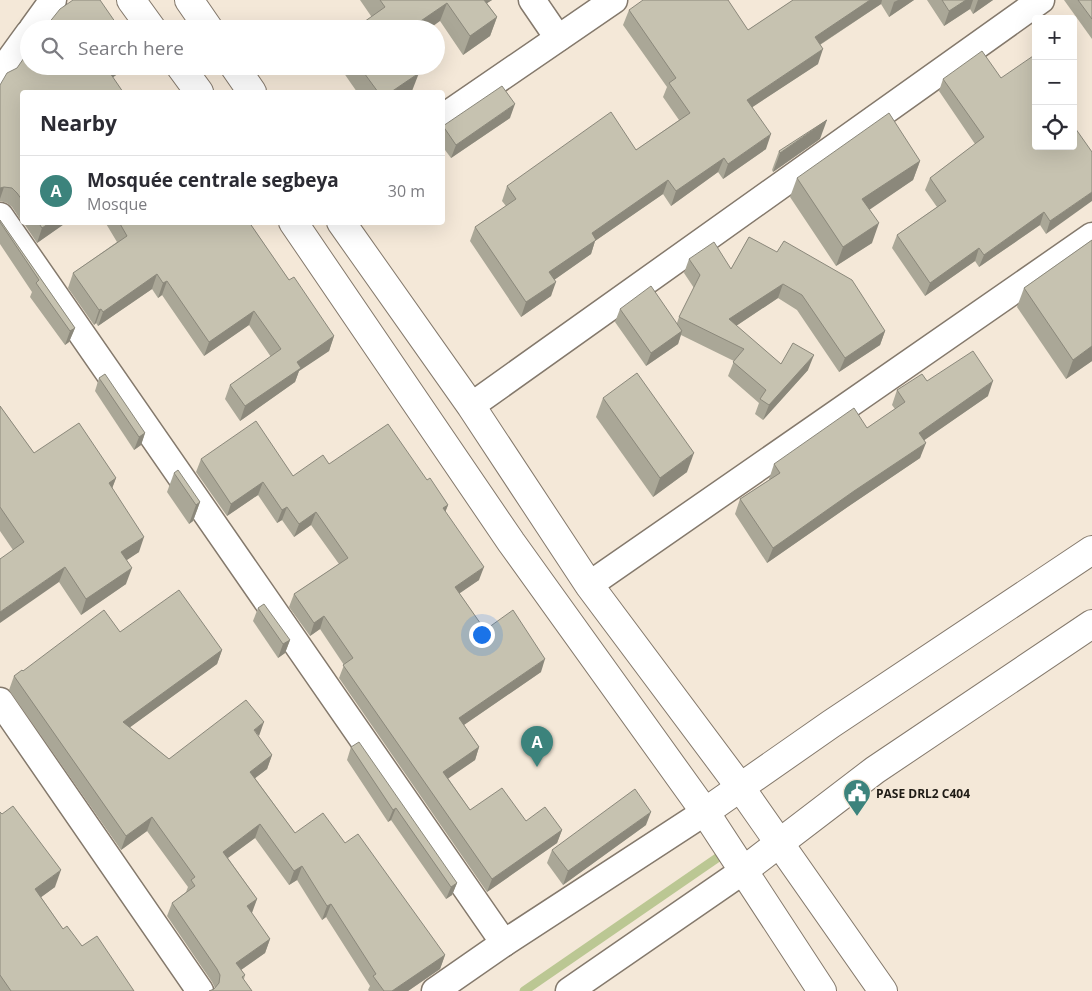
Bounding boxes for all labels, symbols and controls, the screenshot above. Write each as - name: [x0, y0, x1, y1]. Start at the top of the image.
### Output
- map controls: [1032, 15, 1077, 150]
- button: +: [1032, 15, 1077, 60]
- search box: [20, 20, 445, 75]
- icon: search: [38, 34, 66, 62]
- text: Search here: [78, 35, 184, 61]
- button: −: [1032, 60, 1077, 105]
- button: locate: [1032, 105, 1077, 150]
- text: Nearby: [40, 109, 117, 137]
- text: Mosquée centrale segbeya: [87, 167, 339, 193]
- text: A: [50, 180, 62, 202]
- text: 30 m: [388, 180, 425, 202]
- text: Mosque: [87, 193, 147, 215]
- your location: [469, 622, 495, 648]
- pin: A: [521, 726, 553, 767]
- public building icon: PASE DRL2 C404: [842, 778, 872, 817]
- place label: PASE DRL2 C404: [876, 785, 970, 802]

